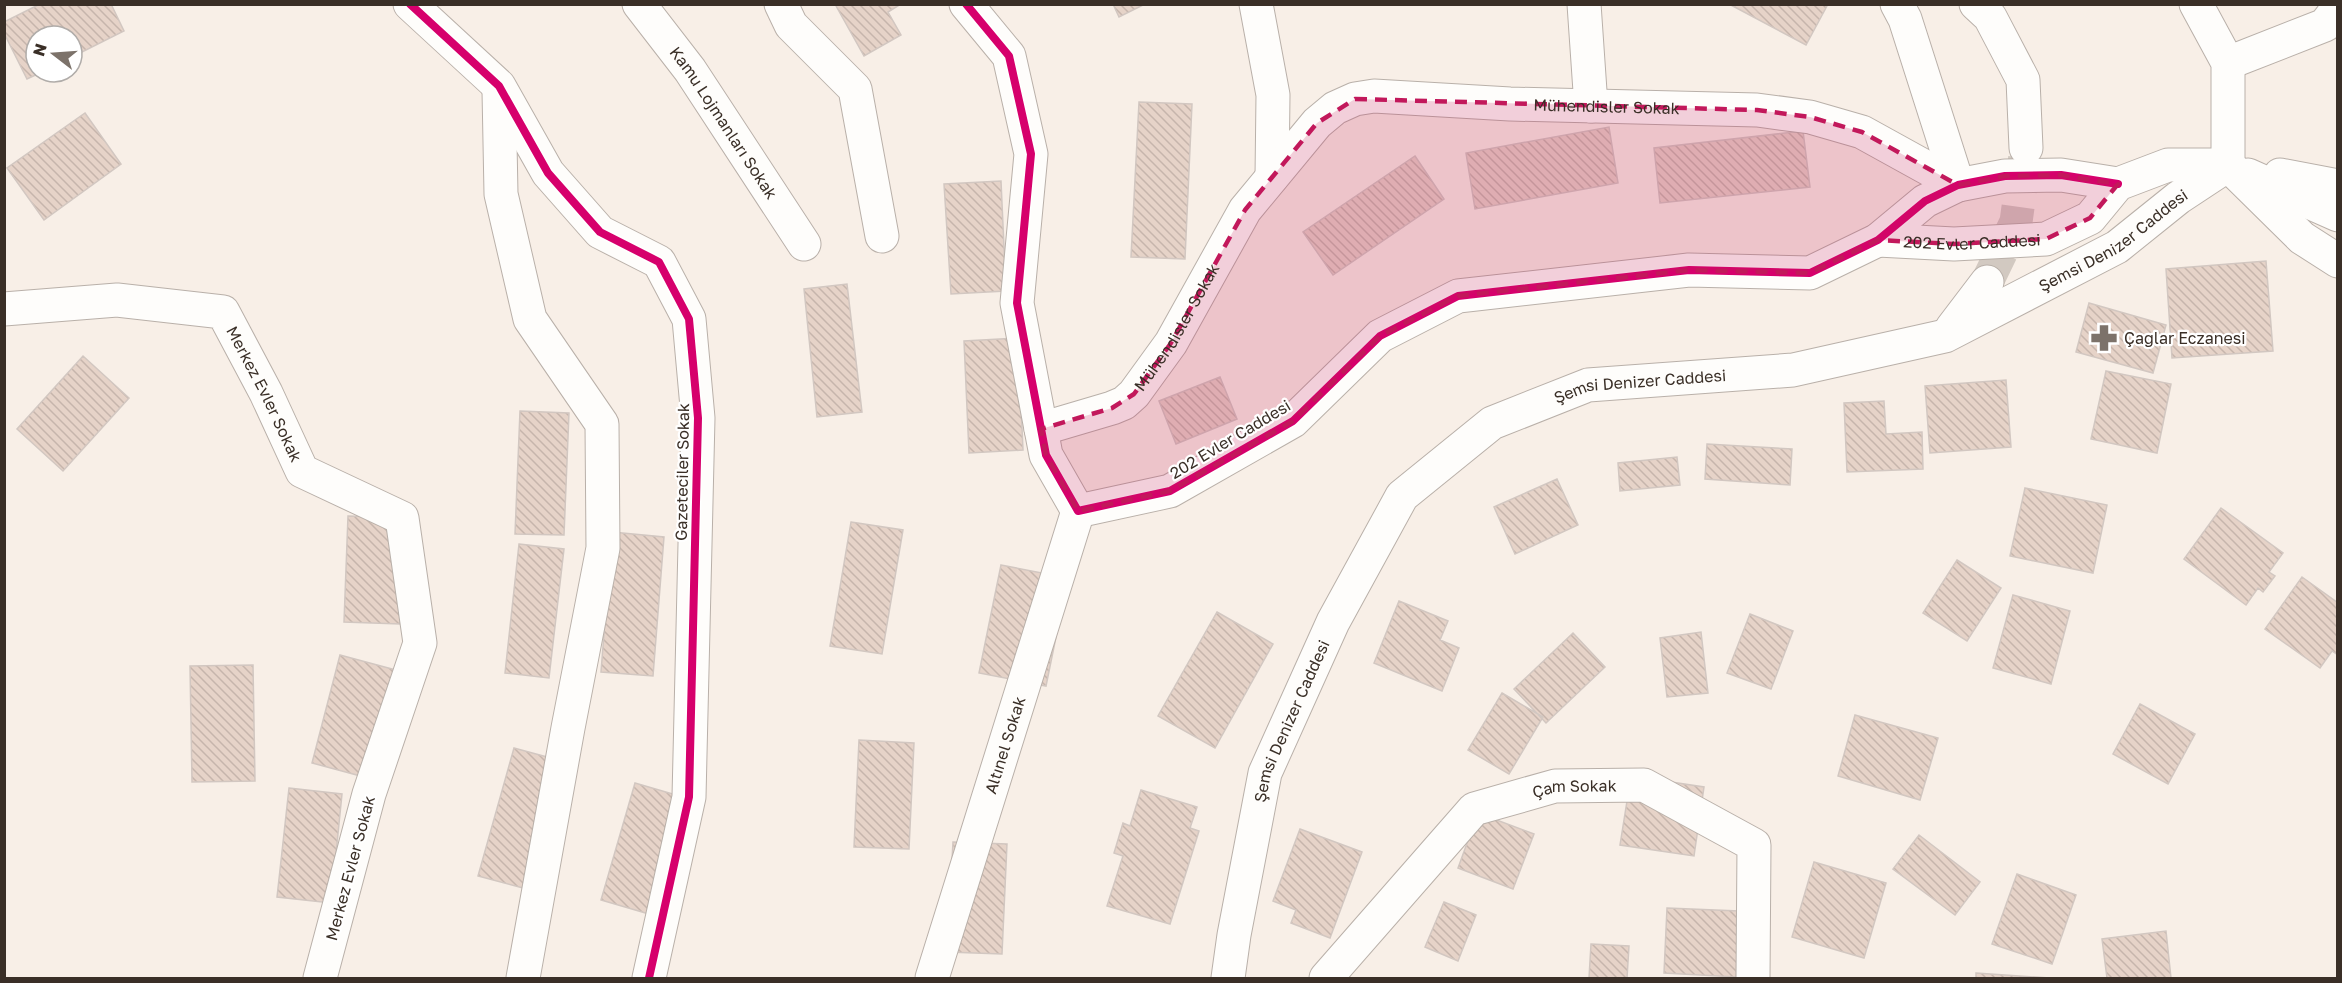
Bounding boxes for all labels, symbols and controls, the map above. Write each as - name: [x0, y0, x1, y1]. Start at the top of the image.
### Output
- north arrow: [24, 24, 84, 84]
- text: N: [28, 41, 51, 58]
- street label: Kamu Lojmanları Sokak: [666, 42, 782, 203]
- street label: Mühendisler Sokak: [1533, 95, 1680, 118]
- street label: Şemsi Denizer Caddesi: [2035, 185, 2191, 296]
- street label: 202 Evler Caddesi: [1903, 229, 2041, 254]
- street label: Mühendisler Sokak: [1130, 260, 1223, 395]
- street label: Merkez Evler Sokak: [222, 323, 306, 465]
- pharmacy icon: Çağlar Eczanesi: [2089, 323, 2119, 353]
- place label: Çağlar Eczanesi: [2124, 328, 2246, 348]
- street label: Şemsi Denizer Caddesi: [1551, 365, 1727, 408]
- street label: 202 Evler Caddesi: [1166, 395, 1294, 483]
- street label: Gazeteciler Sokak: [671, 403, 693, 541]
- street label: Şemsi Denizer Caddesi: [1250, 637, 1334, 804]
- street label: Altınel Sokak: [980, 694, 1029, 796]
- street label: Çam Sokak: [1530, 775, 1617, 802]
- street label: Merkez Evler Sokak: [321, 793, 379, 943]

